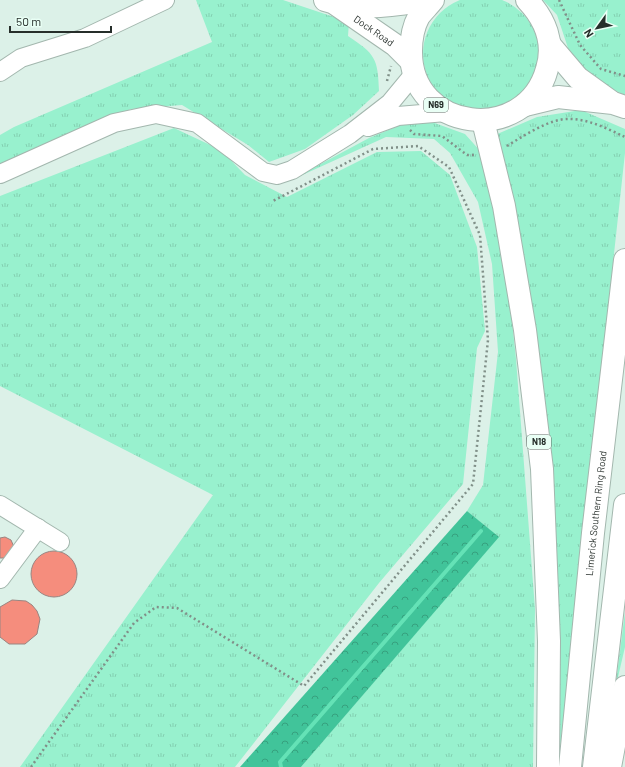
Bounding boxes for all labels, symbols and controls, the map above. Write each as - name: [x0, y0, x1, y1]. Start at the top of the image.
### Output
- scale bar: [10, 8, 111, 34]
- north arrow: [577, 8, 617, 48]
- street label: Dock Road: [352, 13, 396, 49]
- text: 50 m: [16, 14, 41, 28]
- text: N: [581, 27, 596, 40]
- road number: N69: [424, 98, 448, 112]
- road number: N18: [527, 435, 551, 449]
- street label: Limerick Southern Ring Road: [583, 450, 609, 576]

